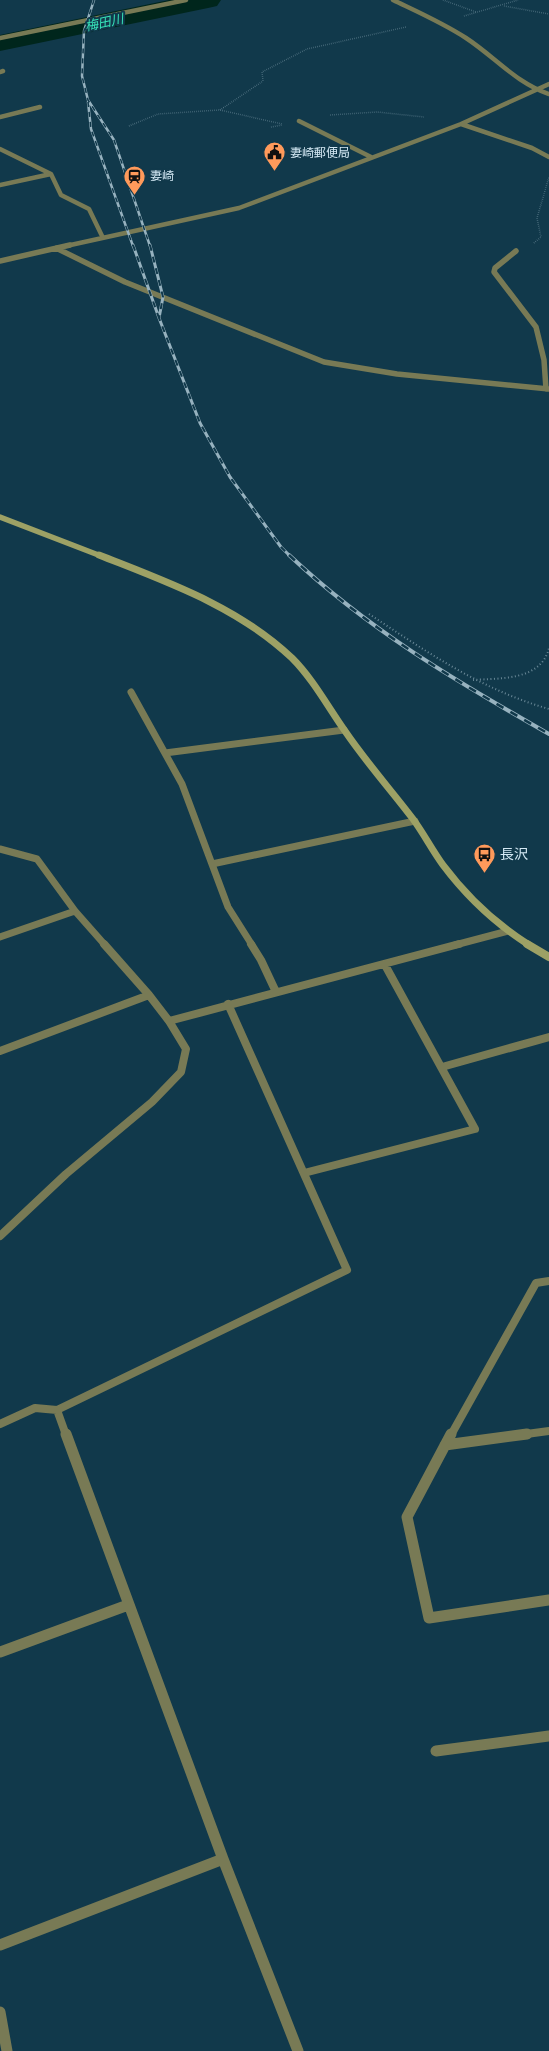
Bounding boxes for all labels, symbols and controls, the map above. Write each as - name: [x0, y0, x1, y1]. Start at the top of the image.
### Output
- water label: 梅田川: [83, 10, 127, 34]
- public building icon: 妻崎郵便局: [262, 140, 288, 173]
- place label: 妻崎郵便局: [290, 145, 350, 159]
- station icon: 妻崎: [121, 163, 147, 196]
- place label: 妻崎: [150, 168, 174, 182]
- bus stop icon: 長沢: [471, 841, 497, 874]
- place label: 長沢: [500, 845, 528, 862]

